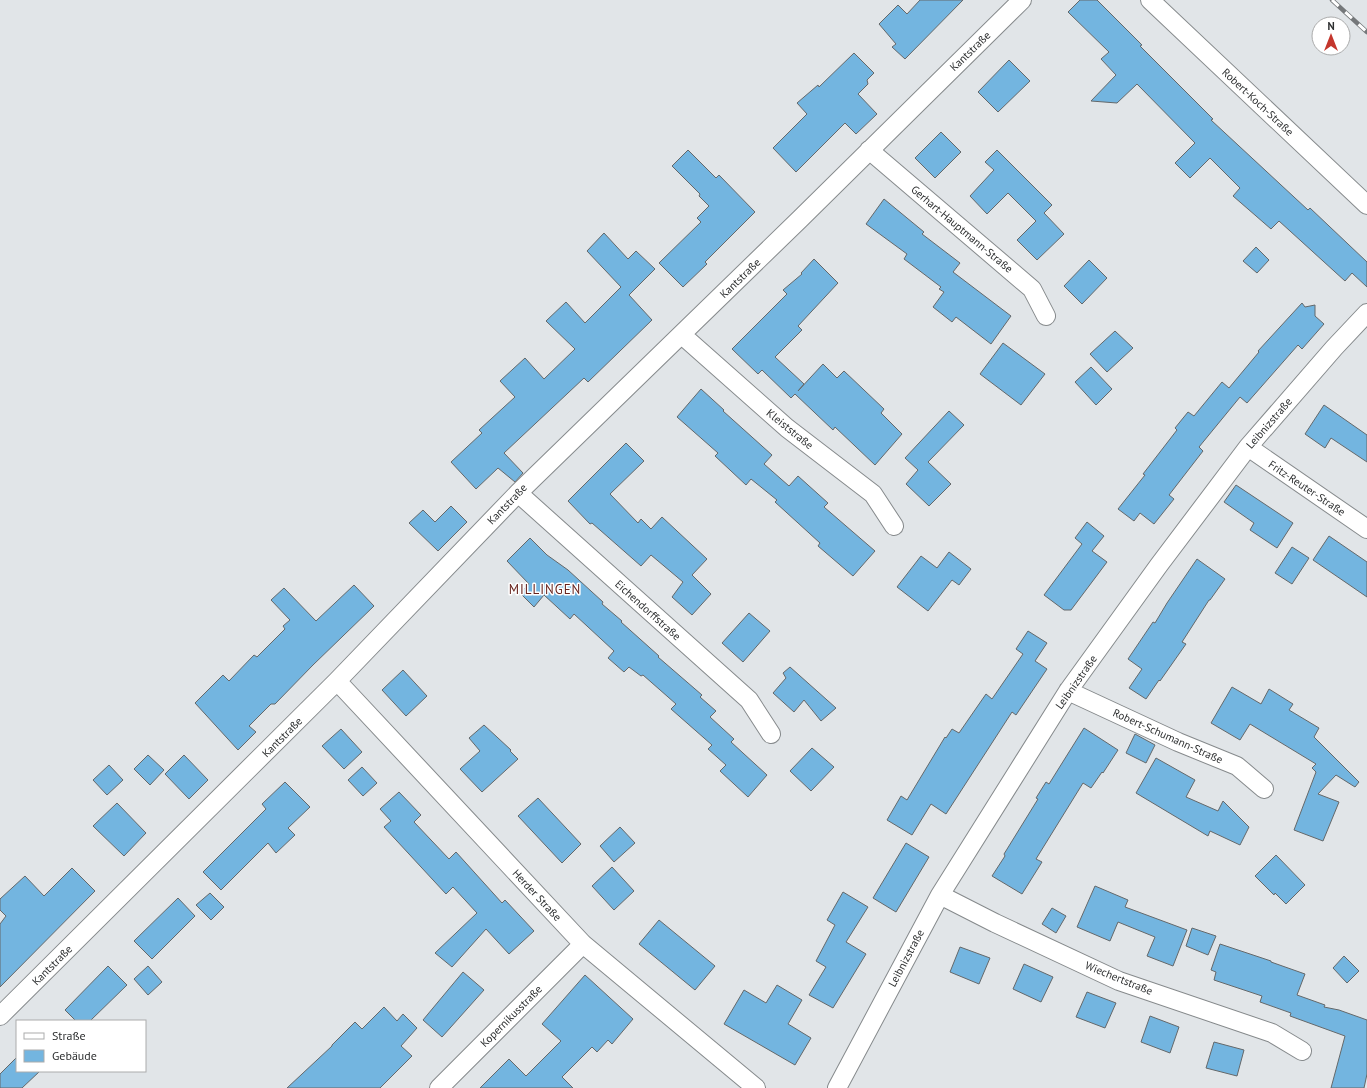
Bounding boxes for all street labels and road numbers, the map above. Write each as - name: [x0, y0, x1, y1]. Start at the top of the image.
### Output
- street label: Kantstraße: [947, 28, 994, 74]
- street label: Robert-Koch-Straße: [1219, 65, 1297, 139]
- street label: Gerhart-Hauptmann-Straße: [908, 182, 1016, 276]
- street label: Kantstraße: [717, 255, 764, 301]
- street label: Leibnizstraße: [1243, 394, 1295, 451]
- street label: Kleiststraße: [764, 406, 817, 452]
- street label: Fritz-Reuter-Straße: [1266, 457, 1348, 519]
- street label: Kantstraße: [484, 480, 530, 527]
- street label: Eichendorffstraße: [612, 577, 684, 643]
- street label: Leibnizstraße: [1052, 652, 1100, 712]
- street label: Robert-Schumann-Straße: [1111, 705, 1226, 767]
- street label: Kantstraße: [259, 714, 305, 760]
- street label: Herder Straße: [509, 866, 565, 924]
- street label: Leibnizstraße: [885, 927, 927, 989]
- street label: Kantstraße: [29, 942, 75, 988]
- street label: Wiechertstraße: [1083, 958, 1155, 998]
- street label: Kopernikusstraße: [477, 982, 545, 1050]

